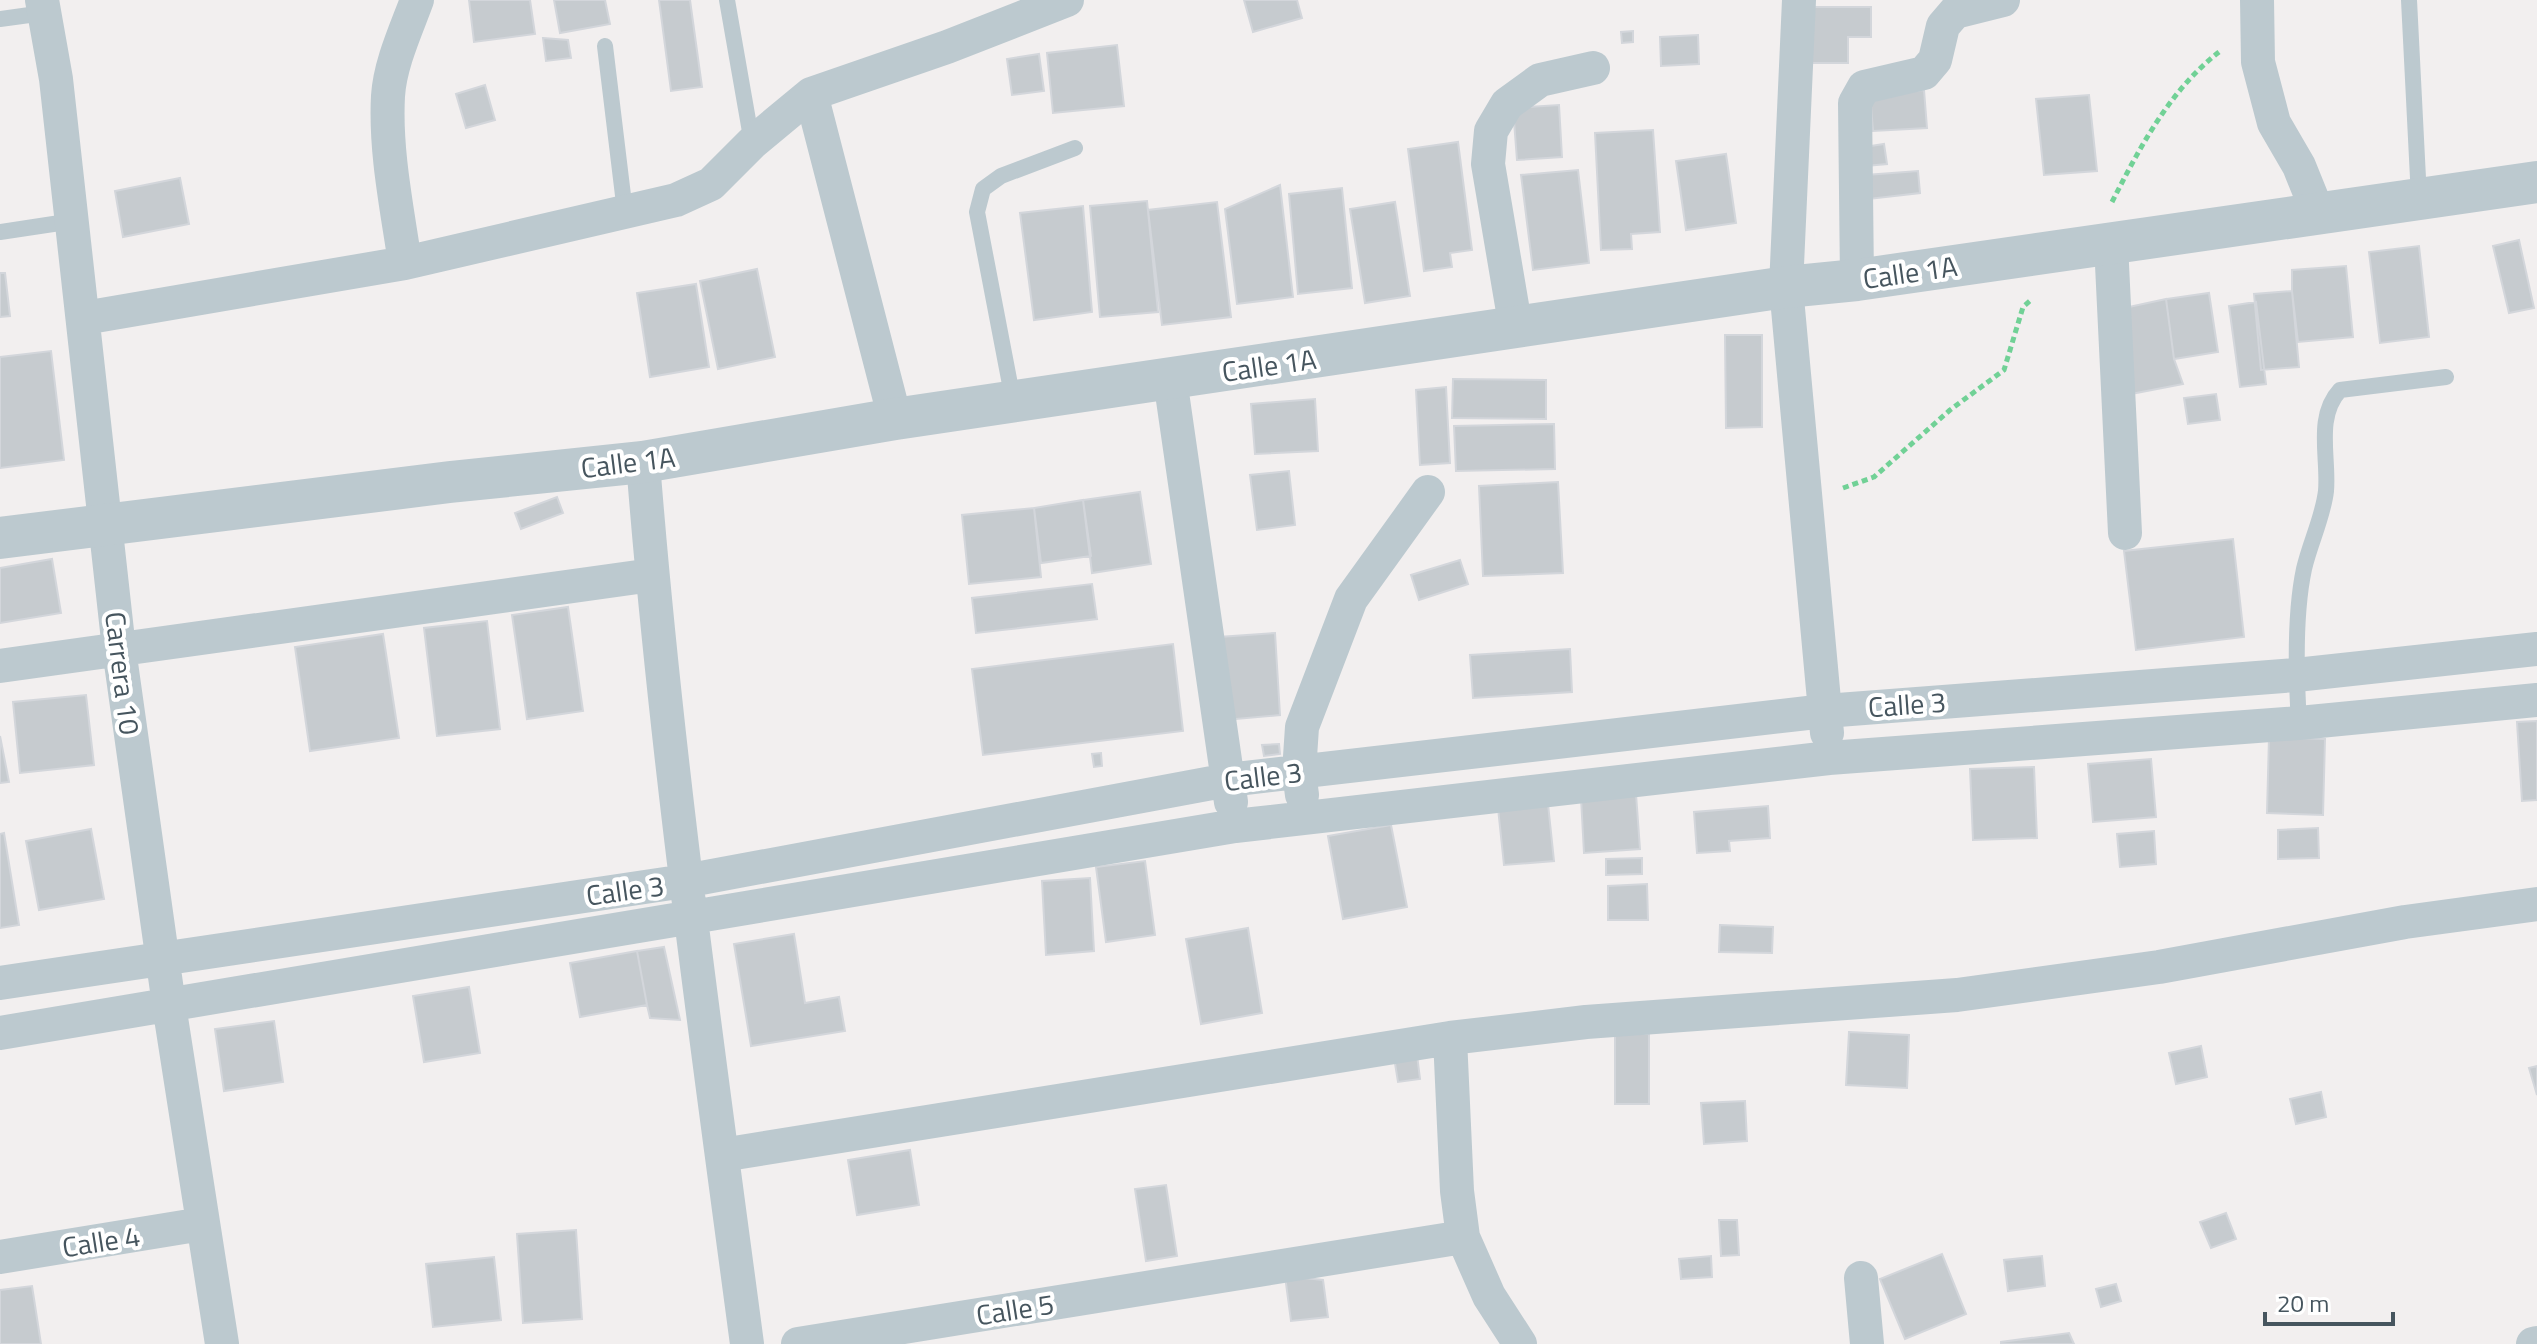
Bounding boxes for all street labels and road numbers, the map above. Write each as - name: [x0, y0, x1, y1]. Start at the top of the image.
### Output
- street label: Calle 1A: [1860, 244, 1960, 300]
- street label: Calle 1A: [1219, 337, 1319, 393]
- street label: Calle 1A: [578, 435, 678, 489]
- street label: Carrera 10: [94, 609, 152, 737]
- street label: Calle 3: [1867, 680, 1947, 728]
- street label: Calle 3: [1222, 750, 1304, 802]
- street label: Calle 3: [583, 863, 667, 917]
- street label: Calle 4: [59, 1214, 143, 1268]
- street label: Calle 5: [973, 1282, 1057, 1336]

